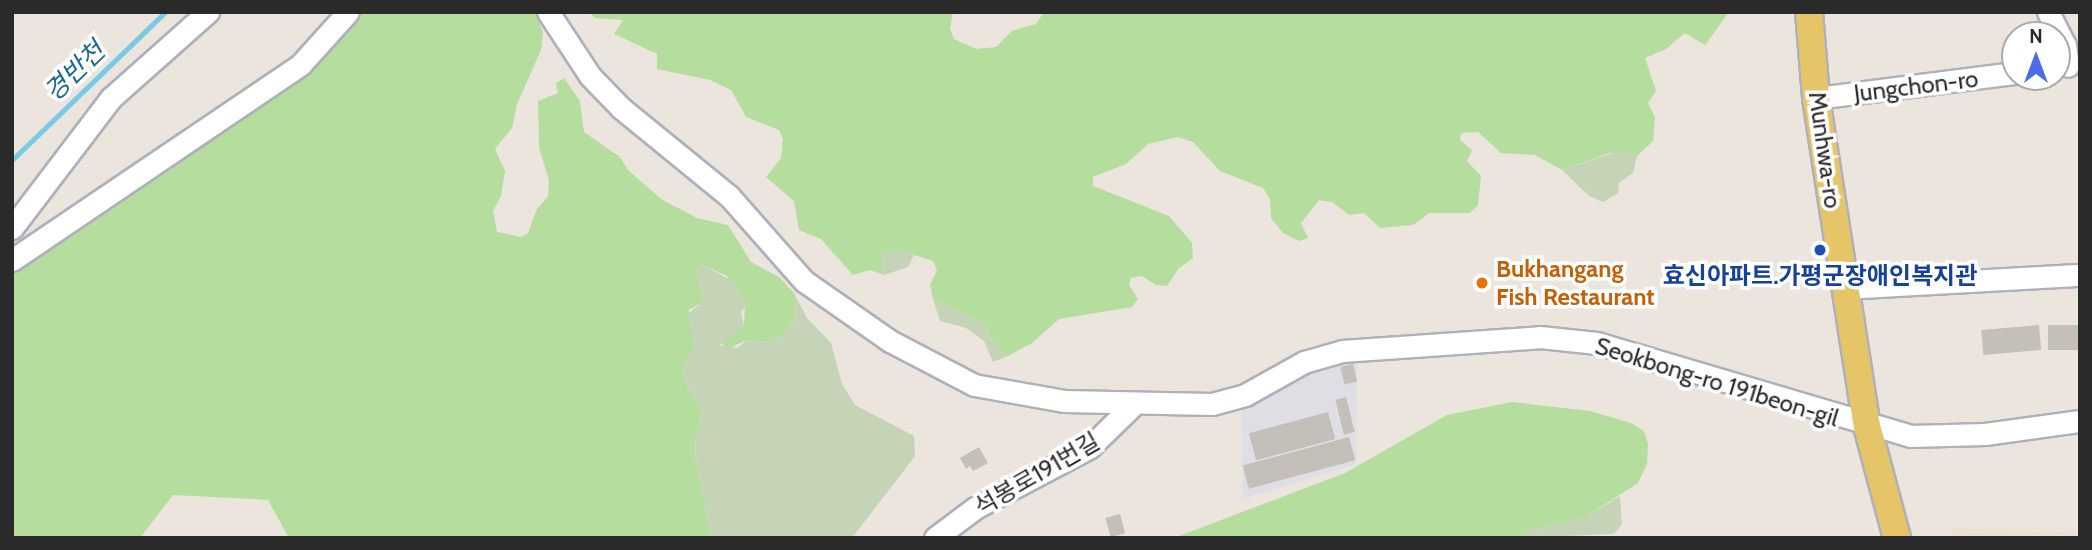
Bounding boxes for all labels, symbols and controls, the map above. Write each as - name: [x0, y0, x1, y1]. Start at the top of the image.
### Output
- north arrow: [2001, 21, 2071, 91]
- text: N: [2029, 25, 2043, 48]
- water label: 경반천: [38, 36, 112, 108]
- street label: Jungchon-ro: [1852, 64, 1980, 108]
- street label: Munhwa-ro: [1803, 90, 1847, 210]
- marker: 효신아파트.가평군장애인복지관: [1812, 242, 1828, 258]
- place label: Bukhangang Fish Restaurant: [1496, 255, 1654, 311]
- place label: 효신아파트.가평군장애인복지관: [1663, 262, 1977, 290]
- marker: Bukhangang Fish Restaurant: [1474, 275, 1490, 291]
- street label: Seokbong-ro 191beon-gil: [1592, 331, 1842, 433]
- street label: 석봉로191번길: [969, 427, 1105, 521]

